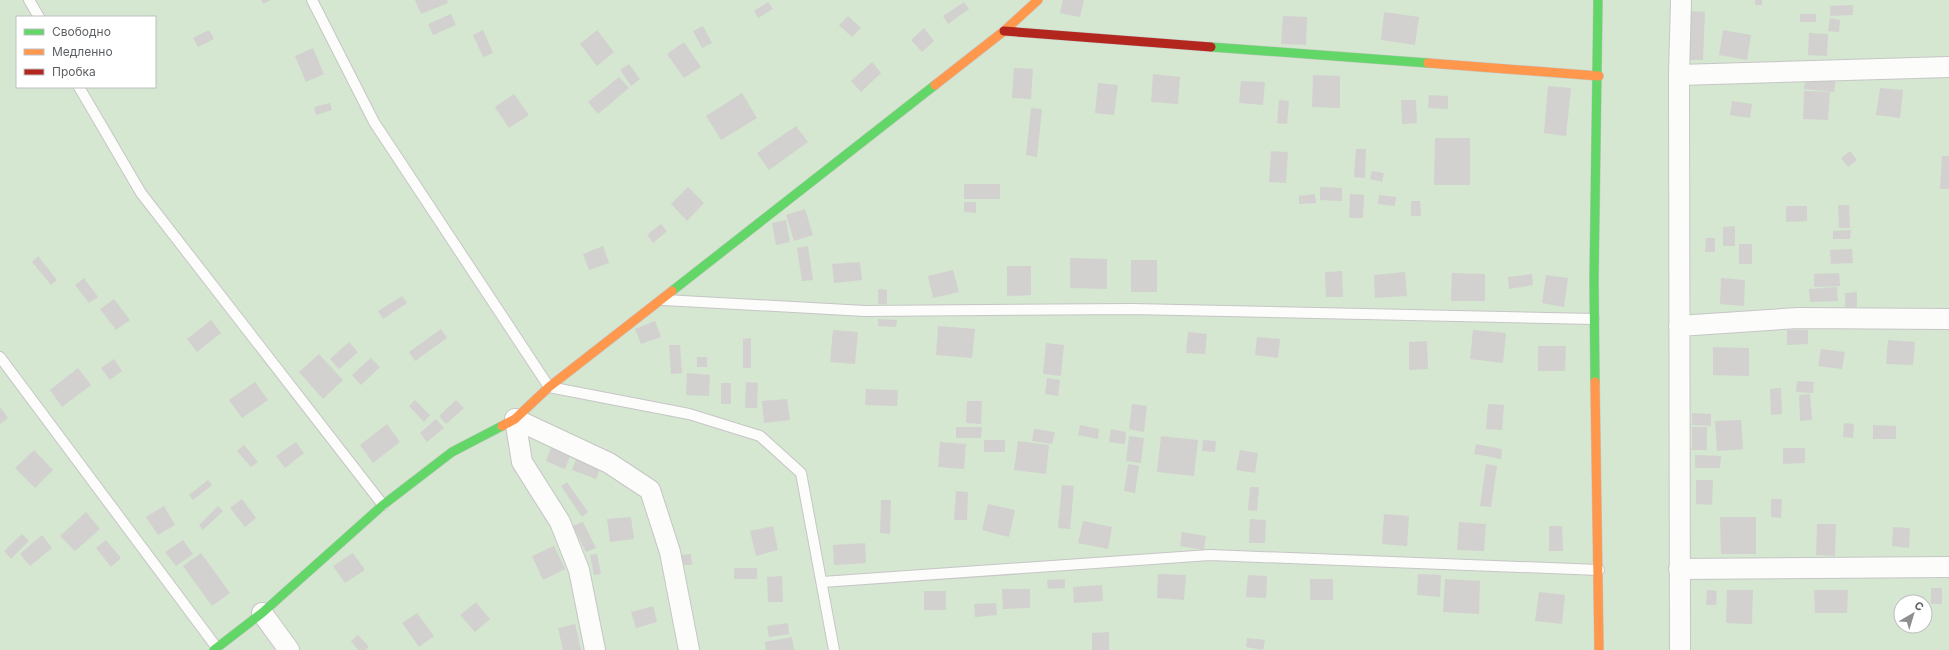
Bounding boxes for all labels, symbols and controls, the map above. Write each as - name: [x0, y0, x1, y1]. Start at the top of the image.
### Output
- legend: [16, 16, 156, 88]
- text: Свободно: [52, 24, 111, 39]
- text: Медленно: [52, 44, 113, 59]
- text: Пробка: [52, 64, 96, 79]
- north arrow: [1893, 594, 1933, 634]
- text: С: [1912, 598, 1927, 614]

